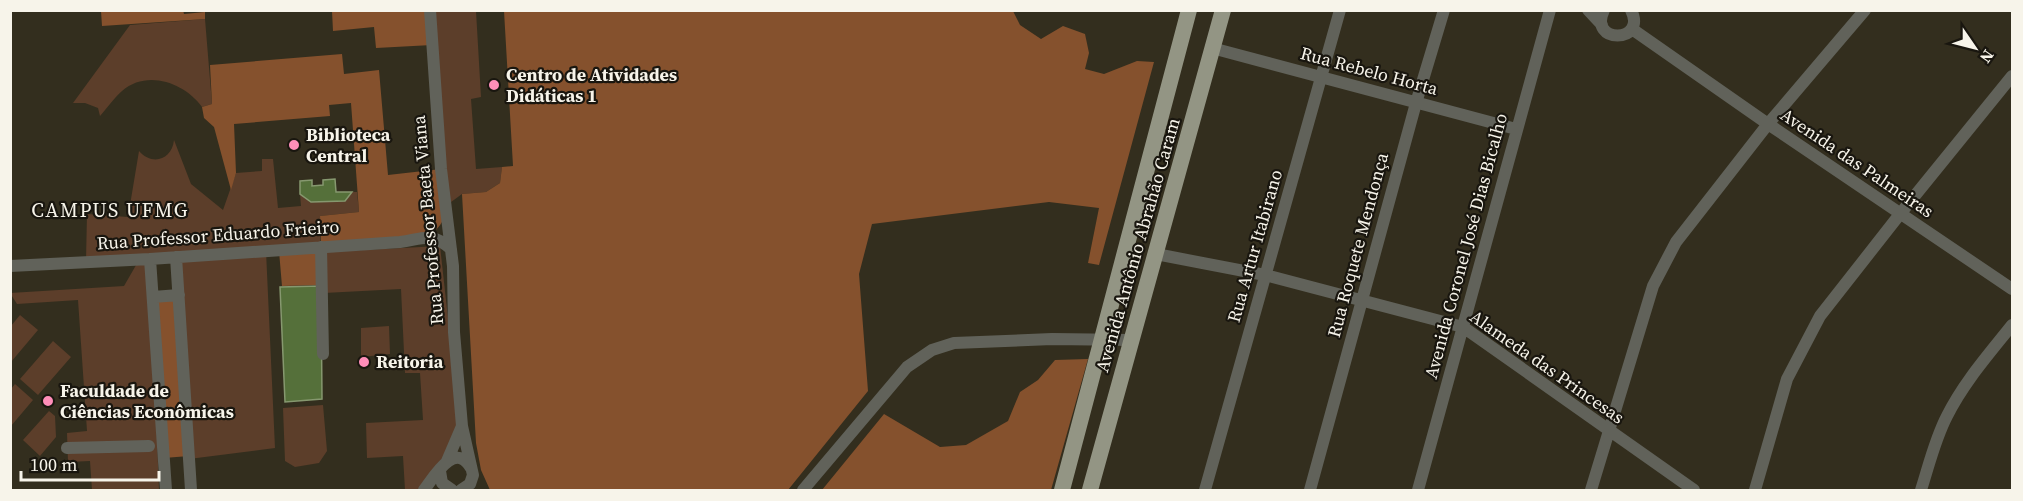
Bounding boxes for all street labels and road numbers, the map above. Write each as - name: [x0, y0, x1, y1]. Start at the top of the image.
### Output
- street label: Rua Rebelo Horta: [1298, 40, 1441, 101]
- street label: Avenida das Palmeiras: [1776, 102, 1939, 223]
- street label: Avenida Coronel José Dias Bicalho: [1418, 110, 1513, 381]
- street label: Rua Professor Baeta Viana: [406, 113, 449, 326]
- street label: Avenida Antônio Abrahão Caram: [1089, 115, 1186, 375]
- street label: Rua Roquete Mendonça: [1321, 149, 1394, 340]
- street label: Rua Artur Itabirano: [1221, 166, 1288, 325]
- street label: Rua Professor Eduardo Frieiro: [96, 214, 340, 255]
- street label: Alameda das Princesas: [1465, 304, 1630, 429]

